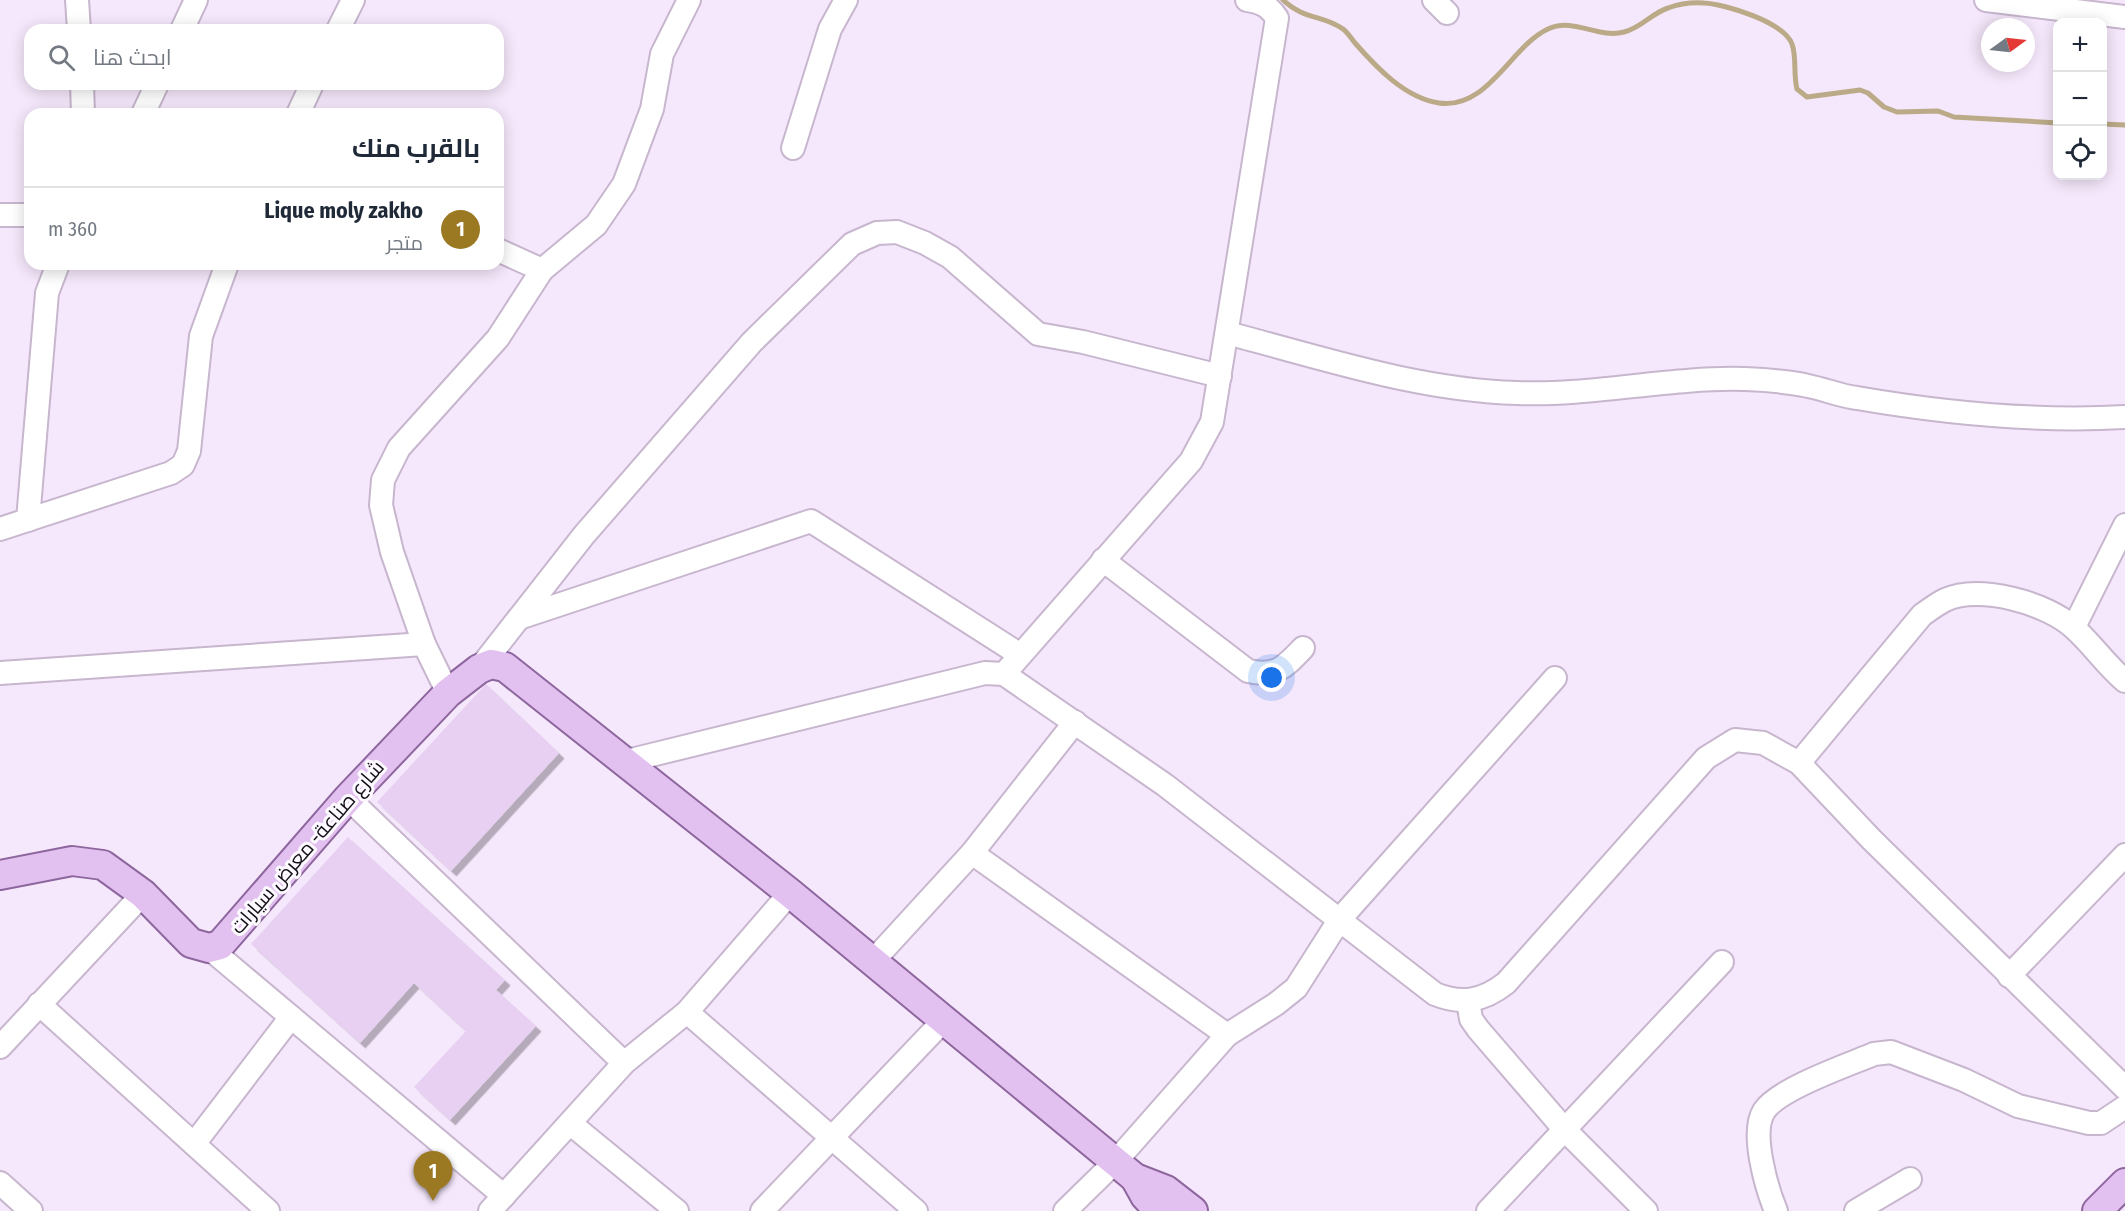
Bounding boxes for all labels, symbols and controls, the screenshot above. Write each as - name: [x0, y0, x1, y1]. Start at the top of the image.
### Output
- north arrow: [1981, 18, 2035, 72]
- map controls: [2053, 18, 2107, 180]
- button: +: [2053, 18, 2107, 72]
- search box: [24, 24, 504, 90]
- icon: search: [45, 41, 78, 74]
- text: ابحث هنا: [93, 44, 172, 71]
- button: −: [2053, 72, 2107, 126]
- button: locate: [2053, 126, 2107, 180]
- text: بالقرب منك: [352, 133, 480, 164]
- text: Lique moly zakho: [264, 197, 423, 224]
- text: 360 m: [48, 217, 97, 241]
- text: 1: [456, 217, 465, 241]
- text: متجر: [386, 231, 423, 255]
- your location: [1257, 663, 1286, 692]
- street label: شارع صناعة- معرض سيارات: [225, 755, 390, 940]
- pin: 1: [414, 1152, 452, 1201]

